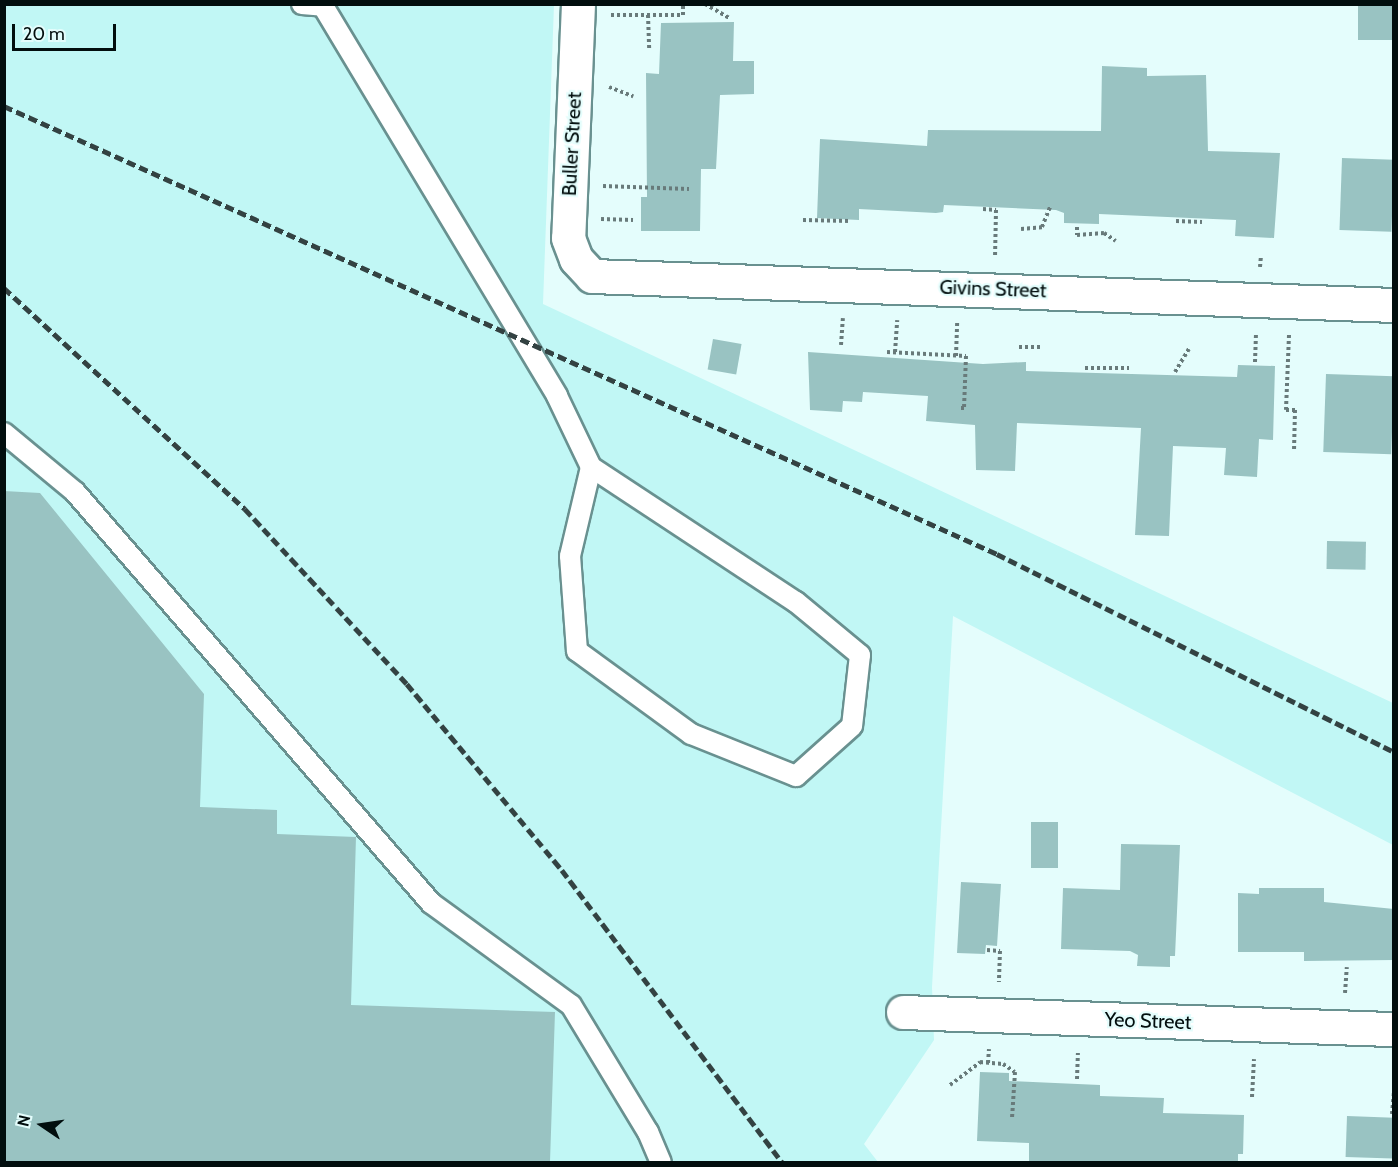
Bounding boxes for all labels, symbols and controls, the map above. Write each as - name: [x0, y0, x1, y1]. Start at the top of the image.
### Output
- scale bar: [15, 12, 118, 50]
- text: 20 m: [23, 23, 65, 45]
- street label: Buller Street: [557, 91, 587, 197]
- street label: Givins Street: [939, 275, 1047, 303]
- street label: Yeo Street: [1104, 1007, 1192, 1035]
- north arrow: [12, 1095, 72, 1155]
- text: N: [13, 1113, 35, 1128]

